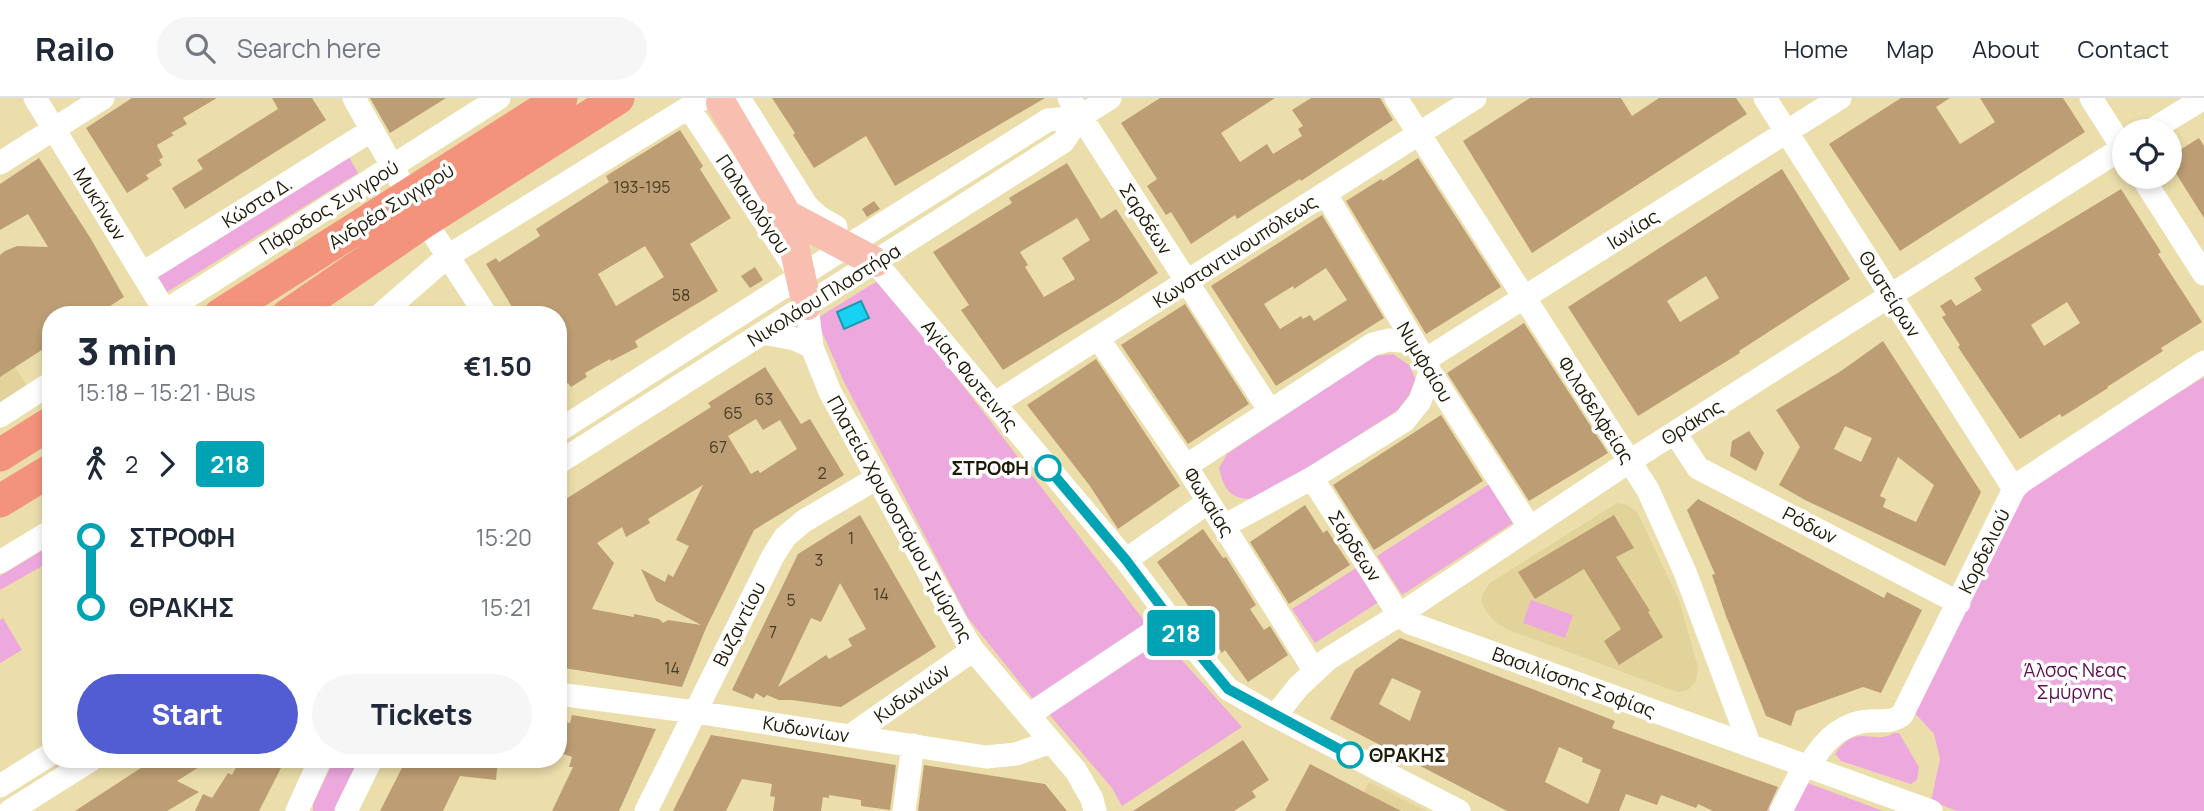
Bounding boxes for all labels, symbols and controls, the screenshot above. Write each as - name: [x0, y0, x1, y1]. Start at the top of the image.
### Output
- search box: [157, 17, 647, 80]
- text: Railo: [35, 26, 115, 71]
- icon: search: [181, 29, 219, 67]
- text: Search here: [237, 30, 381, 66]
- text: Home: [1783, 32, 1848, 65]
- text: Map: [1886, 32, 1934, 65]
- text: About: [1972, 32, 2040, 65]
- text: Contact: [2078, 32, 2169, 65]
- map controls: [2112, 119, 2182, 189]
- button: locate: [2112, 119, 2182, 189]
- street label: Παλαιολόγου: [710, 149, 796, 259]
- street label: Πάροδος Συγγρού: [254, 154, 404, 260]
- street label: Ανδρέα Συγγρού: [323, 157, 459, 255]
- street label: Μυκήνων: [68, 163, 133, 246]
- street label: Κώστα Δ.: [217, 170, 297, 234]
- house number: 193-195: [613, 176, 671, 198]
- street label: Σαρδέων: [1113, 178, 1179, 260]
- street label: Κωνσταντινουπόλεως: [1148, 188, 1322, 314]
- street label: Ιωνίας: [1602, 203, 1664, 255]
- street label: Νικολάου Πλαστήρα: [743, 237, 905, 353]
- street label: Θυατείρων: [1853, 246, 1927, 343]
- house number: 58: [672, 284, 690, 306]
- street label: Αγίας Φωτεινής: [916, 314, 1024, 436]
- street label: Νυμφαίου: [1391, 317, 1459, 407]
- text: 3 min: [77, 324, 177, 376]
- text: €1.50: [464, 348, 532, 384]
- street label: Φιλαδελφείας: [1552, 351, 1640, 469]
- text: 15:18 – 15:21 · Bus: [77, 376, 256, 408]
- house number: 63: [755, 388, 773, 410]
- street label: Πλατεία Χρυσοστόμου Σμύρνης: [821, 391, 979, 647]
- street label: Θράκης: [1656, 393, 1728, 451]
- house number: 65: [723, 402, 743, 424]
- house number: 67: [709, 436, 727, 458]
- icon: walk: [77, 445, 115, 483]
- icon: forward: [148, 445, 186, 483]
- text: 218: [210, 447, 250, 480]
- text: 2: [125, 448, 138, 480]
- place label: ΣΤΡΟΦΗ: [951, 455, 1029, 481]
- marker: ΣΤΡΟΦΗ: [1035, 455, 1061, 481]
- house number: 2: [817, 462, 827, 484]
- street label: Φωκαίας: [1177, 462, 1241, 542]
- street label: Ρόδων: [1778, 500, 1842, 550]
- street label: Κορδελιού: [1952, 504, 2016, 598]
- street label: Σάρδεων: [1322, 505, 1388, 587]
- text: ΣΤΡΟΦΗ: [129, 519, 235, 555]
- text: 15:20: [476, 521, 532, 553]
- house number: 1: [848, 527, 854, 549]
- house number: 3: [815, 549, 823, 571]
- street label: Βυζαντίου: [707, 577, 771, 671]
- house number: 14: [873, 583, 889, 605]
- text: ΘΡΑΚΗΣ: [129, 589, 235, 625]
- house number: 5: [786, 589, 796, 611]
- text: 15:21: [481, 591, 532, 623]
- line badge: 218: [1141, 610, 1221, 656]
- text: 218: [1161, 616, 1201, 649]
- house number: 7: [769, 621, 777, 643]
- street label: Βασιλίσσης Σοφίας: [1489, 640, 1659, 724]
- house number: 14: [664, 657, 680, 679]
- street label: Κυδωνιών: [869, 657, 955, 729]
- park label: Άλσος Νεας Σμύρνης: [2023, 657, 2127, 705]
- button: Start: [77, 674, 298, 754]
- button: Tickets: [312, 674, 532, 754]
- street label: Κυδωνίων: [761, 709, 851, 749]
- marker: ΘΡΑΚΗΣ: [1337, 742, 1363, 768]
- place label: ΘΡΑΚΗΣ: [1369, 742, 1446, 768]

